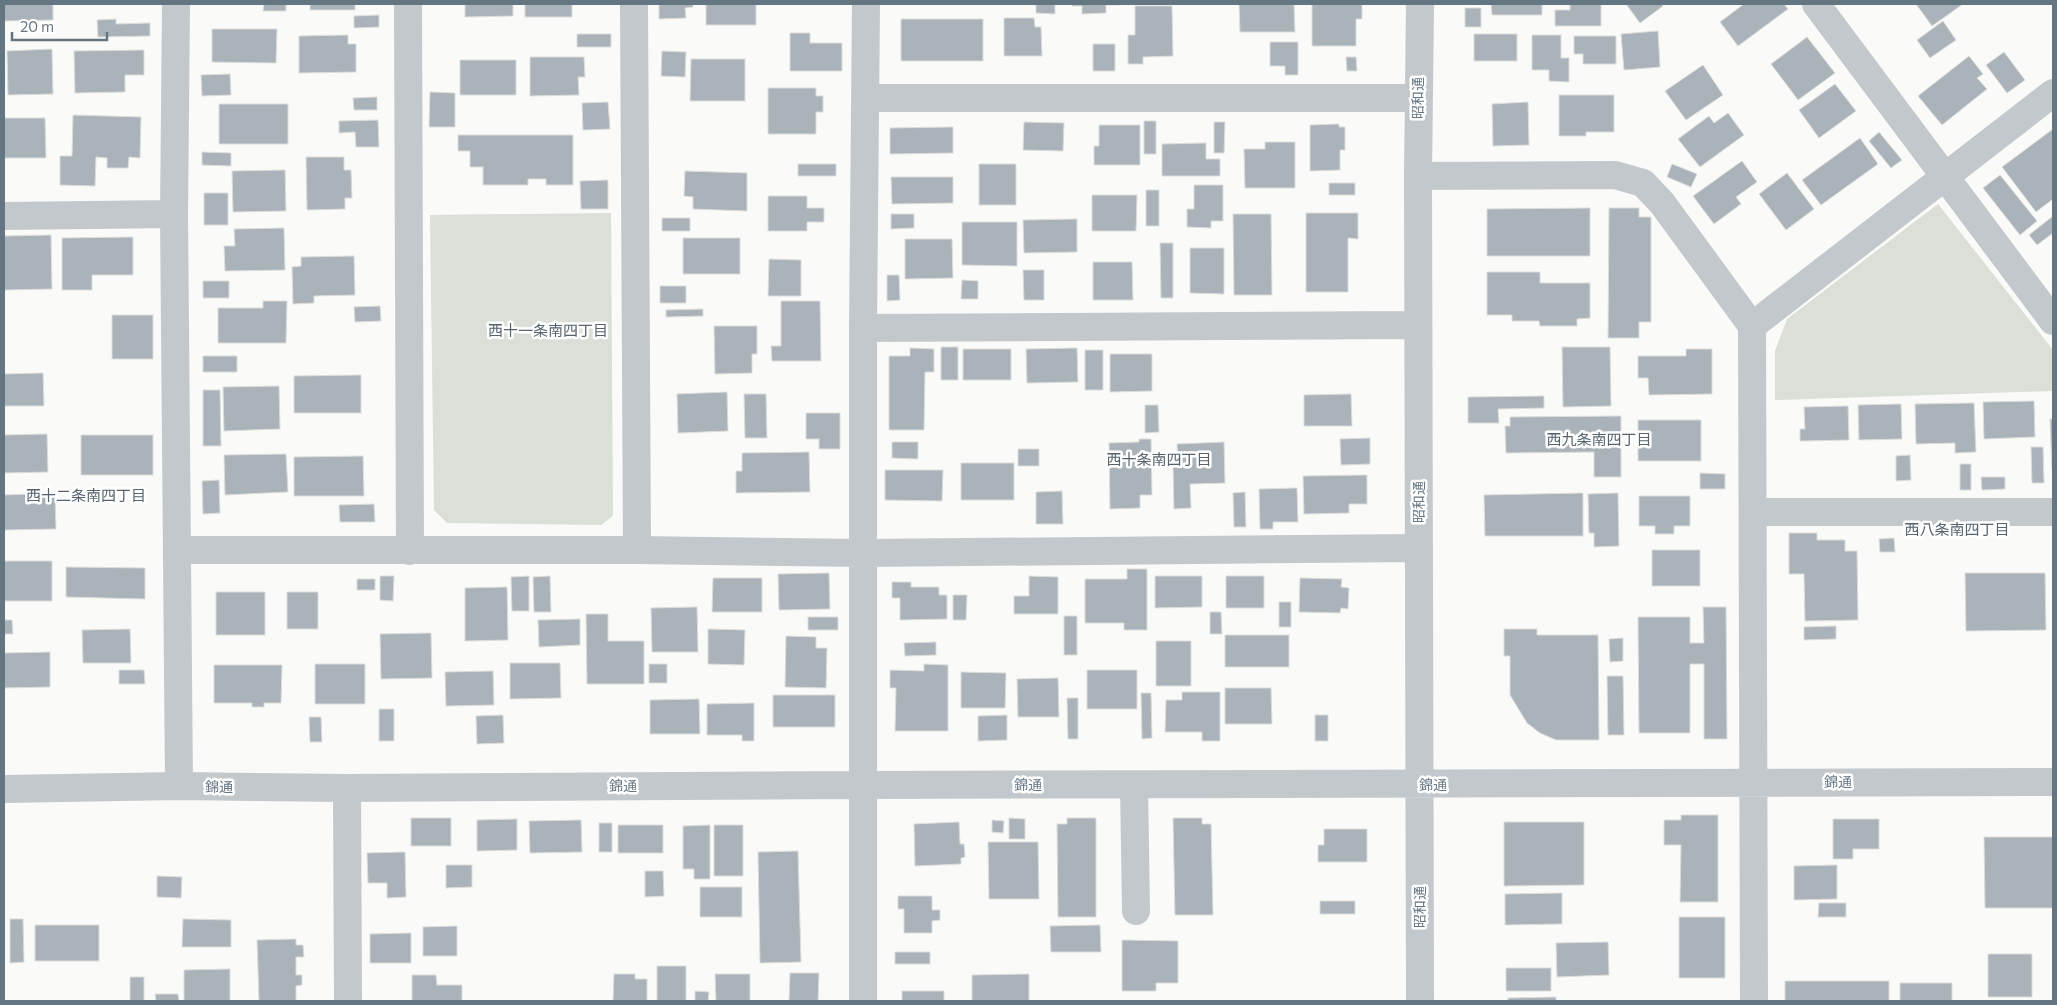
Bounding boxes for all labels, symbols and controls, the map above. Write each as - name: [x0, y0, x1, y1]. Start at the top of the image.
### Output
- scale bar: [12, 10, 108, 42]
- text: 20 m: [20, 17, 54, 35]
- street label: 昭和通: [1409, 77, 1426, 119]
- district label: 西十一条南四丁目: [488, 321, 608, 339]
- district label: 西九条南四丁目: [1546, 430, 1652, 448]
- district label: 西十条南四丁目: [1106, 450, 1212, 468]
- street label: 昭和通: [1410, 481, 1427, 523]
- district label: 西十二条南四丁目: [26, 486, 146, 504]
- district label: 西八条南四丁目: [1904, 520, 2010, 538]
- street label: 錦通: [1824, 773, 1852, 790]
- street label: 錦通: [1014, 776, 1042, 793]
- street label: 錦通: [1419, 776, 1447, 793]
- street label: 錦通: [609, 777, 637, 794]
- street label: 錦通: [205, 778, 233, 795]
- street label: 昭和通: [1411, 886, 1428, 928]

